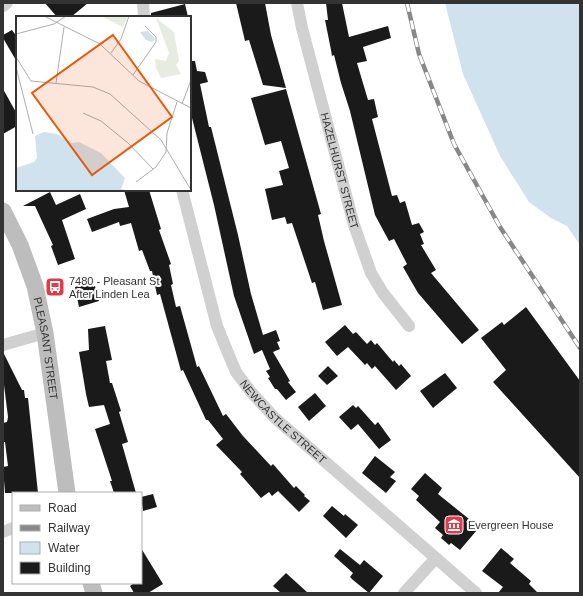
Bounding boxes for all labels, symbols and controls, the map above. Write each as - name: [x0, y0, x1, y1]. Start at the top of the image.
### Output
- inset map: [16, 16, 191, 191]
- street label: HAZELHURST STREET: [319, 111, 361, 231]
- place label: 7480 - Pleasant St After Linden Lea: [69, 275, 160, 300]
- bus stop icon: 7480 - Pleasant St After Linden Lea: [44, 276, 66, 298]
- street label: PLEASANT STREET: [32, 296, 60, 401]
- street label: NEWCASTLE STREET: [238, 377, 329, 466]
- legend: [12, 492, 142, 584]
- text: Road: [48, 501, 77, 515]
- museum icon: Evergreen House: [443, 514, 465, 536]
- place label: Evergreen House: [468, 519, 554, 531]
- text: Railway: [48, 521, 90, 535]
- text: Water: [48, 541, 80, 555]
- text: Building: [48, 561, 91, 575]

